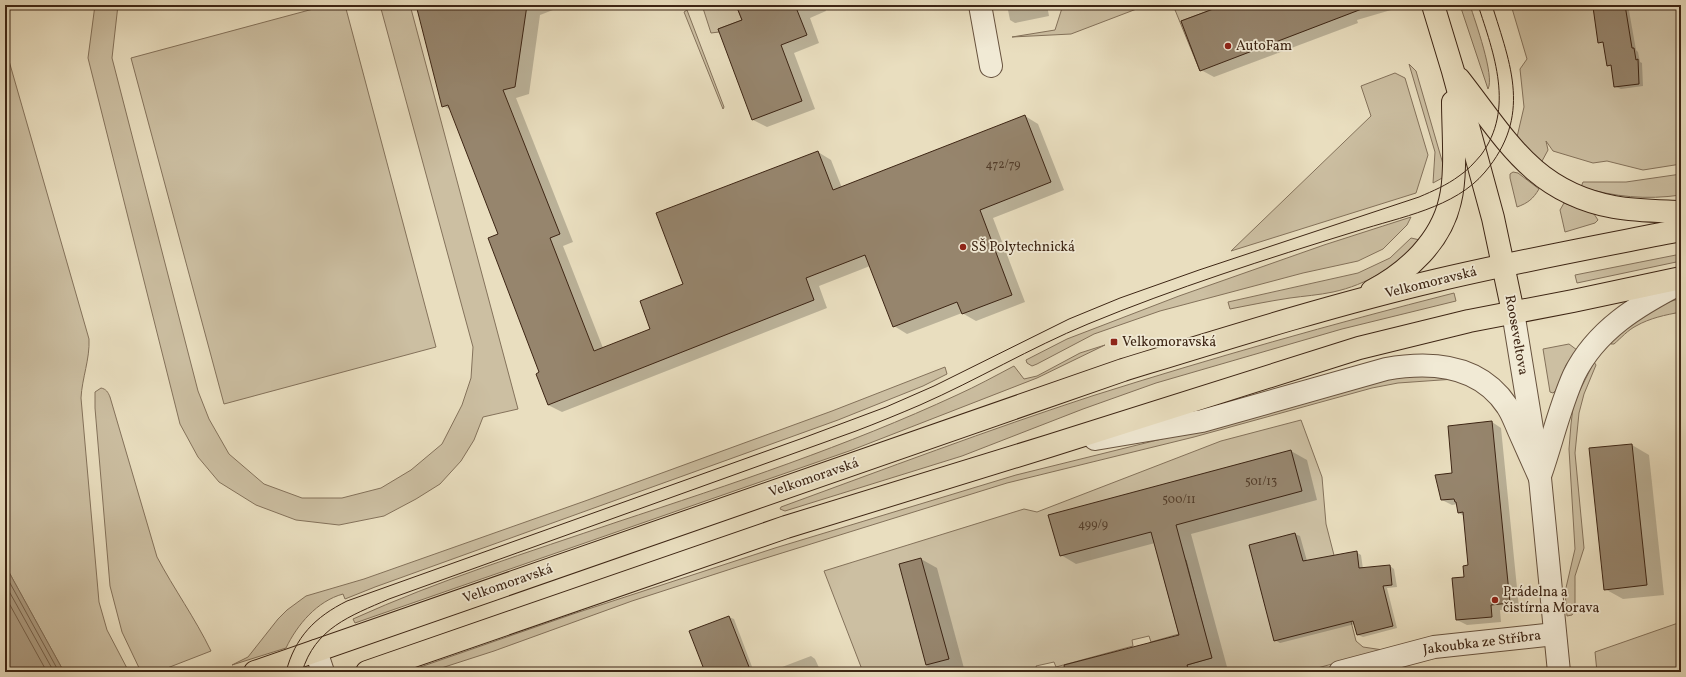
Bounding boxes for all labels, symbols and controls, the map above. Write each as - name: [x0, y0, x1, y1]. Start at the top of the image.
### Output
- place label: AutoFam: [1236, 37, 1292, 56]
- marker: AutoFam: [1223, 41, 1233, 51]
- house number: 472/79: [985, 157, 1021, 173]
- place label: SŠ Polytechnická: [971, 238, 1075, 257]
- marker: SŠ Polytechnická: [958, 242, 968, 252]
- street label: Velkomoravská: [1383, 262, 1479, 304]
- street label: Rooseveltova: [1500, 293, 1532, 377]
- place label: Velkomoravská: [1122, 333, 1216, 352]
- marker: Velkomoravská: [1109, 337, 1119, 347]
- street label: Velkomoravská: [766, 454, 862, 502]
- house number: 501/13: [1245, 474, 1277, 490]
- house number: 500/11: [1162, 492, 1196, 508]
- house number: 499/9: [1078, 517, 1108, 533]
- street label: Velkomoravská: [460, 560, 556, 608]
- place label: Prádelna a čistírna Morava: [1503, 583, 1600, 618]
- marker: Prádelna a čistírna Morava: [1490, 595, 1500, 605]
- street label: Jakoubka ze Stříbra: [1422, 626, 1542, 660]

